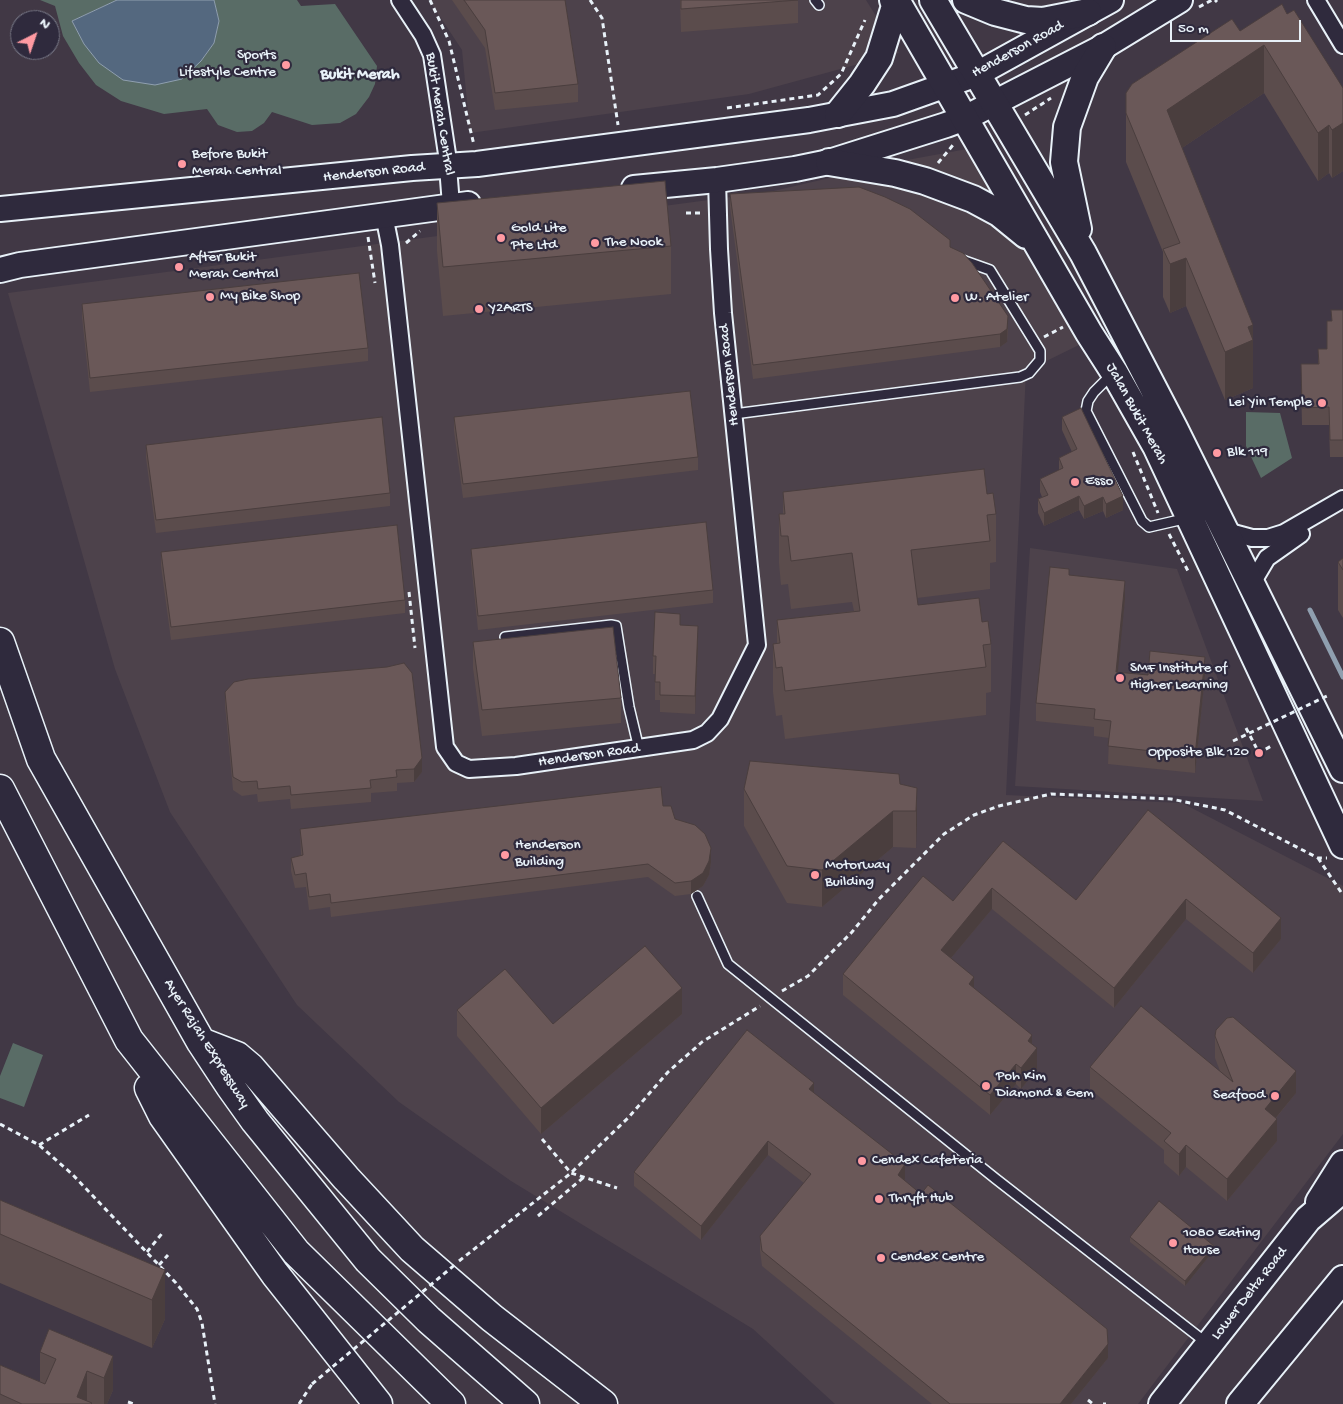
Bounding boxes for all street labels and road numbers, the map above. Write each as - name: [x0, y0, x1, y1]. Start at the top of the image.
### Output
- street label: Henderson Road: [969, 17, 1067, 83]
- street label: Bukit Merah Central: [420, 51, 458, 177]
- street label: Henderson Road: [322, 159, 426, 187]
- street label: Henderson Road: [716, 323, 744, 427]
- street label: Jalan Bukit Merah: [1101, 360, 1171, 468]
- street label: Henderson Road: [537, 740, 641, 772]
- street label: Ayer Rajah Expressway: [159, 976, 253, 1112]
- street label: Lower Delta Road: [1208, 1244, 1292, 1344]

